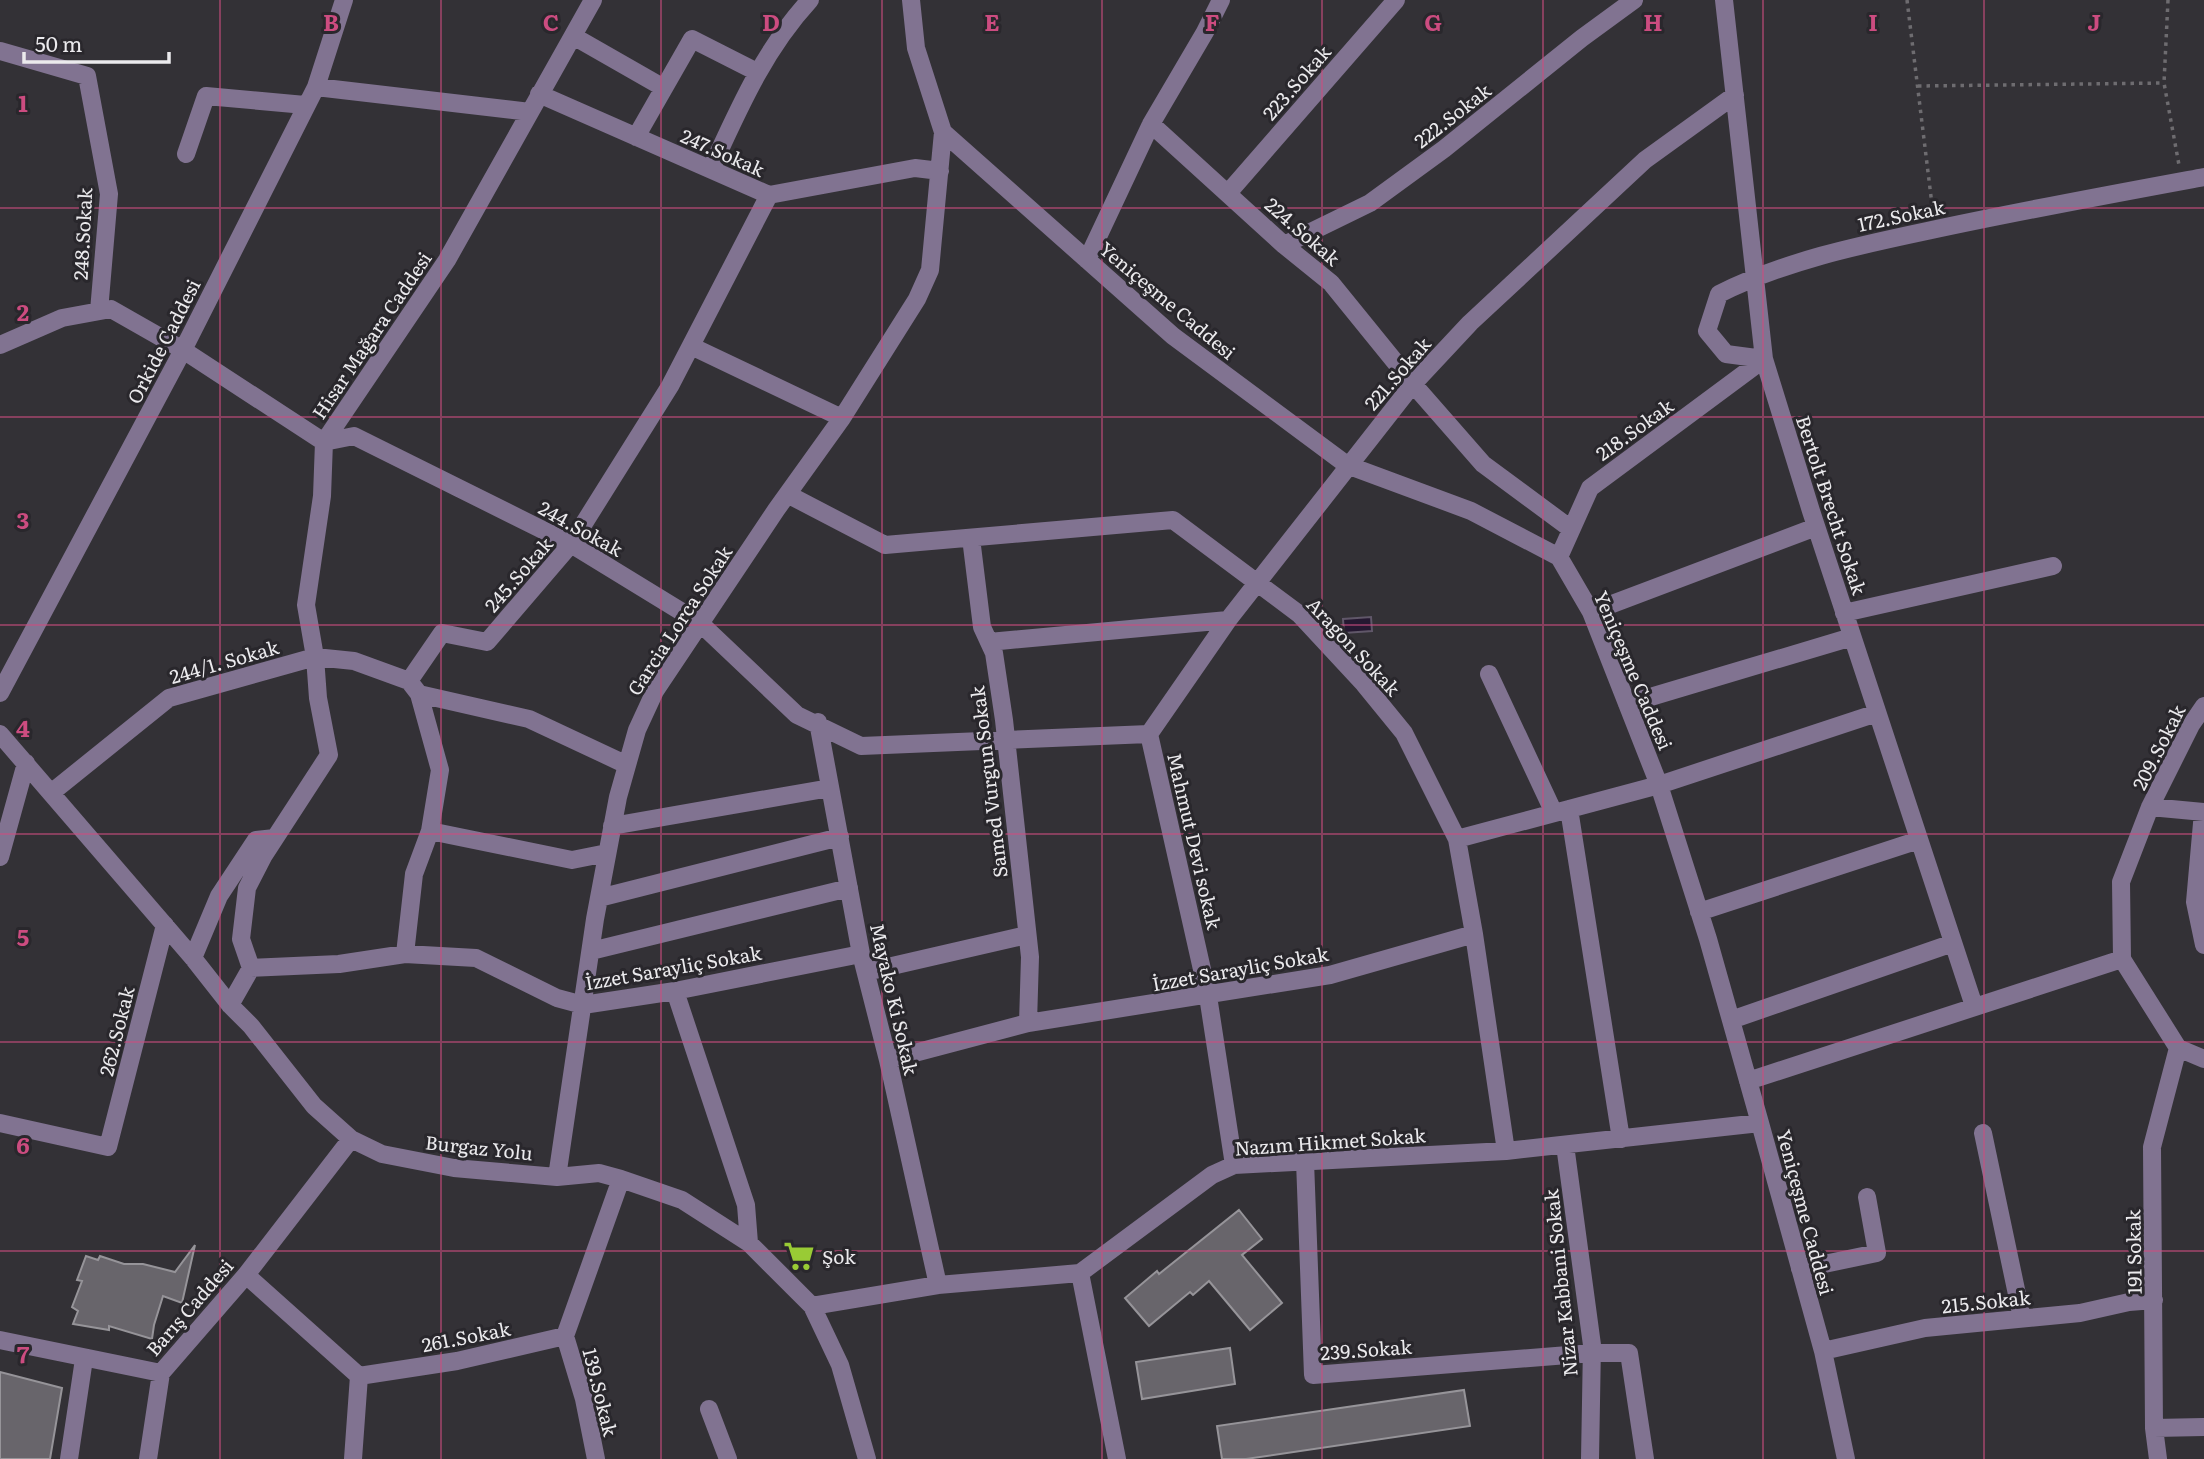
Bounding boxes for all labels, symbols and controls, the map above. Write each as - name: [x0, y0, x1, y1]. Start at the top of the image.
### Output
- text: B: [323, 4, 339, 38]
- text: C: [543, 4, 559, 38]
- text: D: [762, 4, 780, 38]
- text: E: [984, 4, 1000, 38]
- text: F: [1205, 4, 1220, 38]
- text: G: [1424, 4, 1442, 38]
- text: H: [1643, 4, 1663, 38]
- text: I: [1868, 4, 1878, 38]
- text: J: [2087, 4, 2101, 38]
- scale bar: [24, 21, 170, 65]
- text: 50 m: [35, 27, 82, 58]
- street label: 223.Sokak: [1255, 38, 1337, 126]
- street label: 222.Sokak: [1408, 76, 1497, 154]
- text: 1: [18, 85, 28, 119]
- street label: 247.Sokak: [677, 121, 770, 183]
- street label: 248.Sokak: [66, 187, 98, 281]
- street label: 224.Sokak: [1259, 190, 1347, 272]
- street label: 172.Sokak: [1855, 192, 1948, 238]
- street label: Yeniçeşme Caddesi: [1094, 234, 1242, 366]
- street label: Hisar Mağara Caddesi: [304, 246, 438, 424]
- street label: Orkide Caddesi: [120, 274, 206, 408]
- text: 2: [17, 294, 29, 328]
- street label: 221.Sokak: [1357, 330, 1437, 416]
- street label: 218.Sokak: [1589, 391, 1679, 467]
- street label: Bertolt Brecht Sokak: [1790, 412, 1874, 599]
- street label: 244.Sokak: [534, 493, 629, 563]
- text: 3: [17, 502, 29, 536]
- street label: 245.Sokak: [477, 530, 559, 618]
- street label: Garcia Lorca Sokak: [620, 539, 738, 701]
- street label: Yeniçeşme Caddesi: [1588, 586, 1680, 754]
- street label: Aragon Sokak: [1301, 590, 1407, 702]
- street label: 244/1. Sokak: [166, 632, 282, 690]
- street label: Samed Vurgun Sokak: [962, 684, 1014, 879]
- street label: 209.Sokak: [2125, 699, 2192, 795]
- text: 4: [16, 710, 30, 744]
- street label: Mahmut Devi sokak: [1161, 750, 1229, 933]
- text: 5: [17, 919, 29, 953]
- street label: Mayako Ki Sokak: [864, 920, 926, 1078]
- street label: İzzet Sarayliç Sokak: [583, 938, 764, 996]
- street label: İzzet Sarayliç Sokak: [1150, 939, 1331, 997]
- street label: 262.Sokak: [91, 983, 141, 1079]
- street label: Nazım Hikmet Sokak: [1233, 1120, 1427, 1162]
- street label: Yeniçeşme Caddesi: [1770, 1126, 1842, 1298]
- text: 6: [16, 1127, 30, 1161]
- street label: Burgaz Yolu: [424, 1127, 534, 1167]
- street label: Nizar Kabbani Sokak: [1536, 1188, 1584, 1378]
- street label: 191 Sokak: [2118, 1209, 2148, 1295]
- supermarket icon: Şok: [782, 1239, 816, 1273]
- place label: Şok: [822, 1242, 856, 1270]
- street label: Barış Caddesi: [139, 1252, 239, 1362]
- street label: 215.Sokak: [1940, 1282, 2032, 1320]
- street label: 261.Sokak: [419, 1314, 513, 1358]
- street label: 239.Sokak: [1319, 1332, 1413, 1366]
- text: 7: [17, 1336, 30, 1370]
- street label: 139.Sokak: [577, 1345, 626, 1439]

